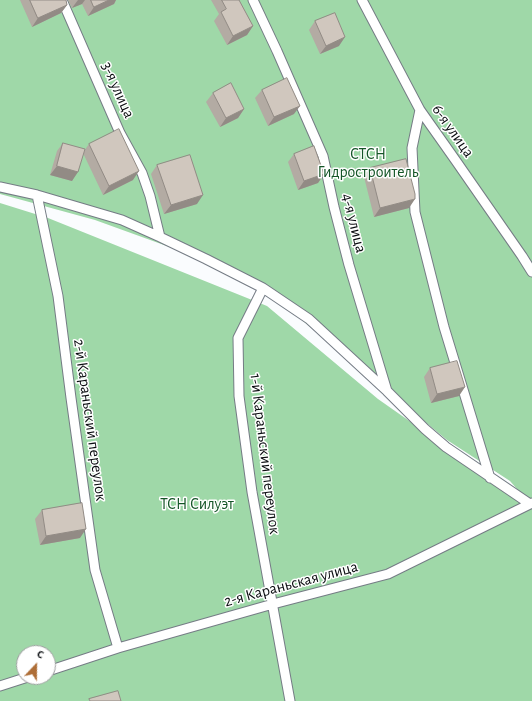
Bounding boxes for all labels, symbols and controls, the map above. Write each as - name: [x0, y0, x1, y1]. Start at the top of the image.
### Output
- street label: 3-я улица: [97, 59, 139, 121]
- street label: 6-я улица: [428, 101, 478, 161]
- park label: СТСН Гидростроитель: [317, 144, 419, 182]
- street label: 4-я улица: [337, 191, 371, 255]
- street label: 2-й Караньский переулок: [69, 338, 111, 502]
- street label: 1-й Караньский переулок: [246, 373, 284, 535]
- park label: ТСН Силуэт: [160, 494, 234, 514]
- street label: 2-я Караньская улица: [222, 557, 360, 611]
- north arrow: [16, 645, 56, 685]
- text: С: [35, 648, 45, 661]

